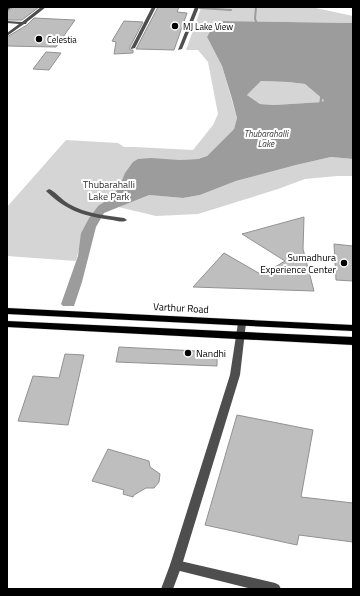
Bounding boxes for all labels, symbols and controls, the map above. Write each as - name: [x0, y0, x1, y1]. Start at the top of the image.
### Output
- place label: MJ Lake View: [183, 20, 233, 33]
- marker: MJ Lake View: [170, 21, 180, 31]
- place label: Celestia: [47, 33, 77, 46]
- marker: Celestia: [34, 34, 44, 44]
- water label: Thubarahalli Lake: [244, 127, 289, 150]
- park label: Thubarahalli Lake Park: [83, 177, 135, 204]
- place label: Sumadhura Experience Center: [260, 250, 337, 277]
- marker: Sumadhura Experience Center: [339, 258, 349, 268]
- street label: Varthur Road: [153, 299, 209, 317]
- place label: Nandhi: [196, 346, 226, 361]
- marker: Nandhi: [183, 348, 193, 358]

